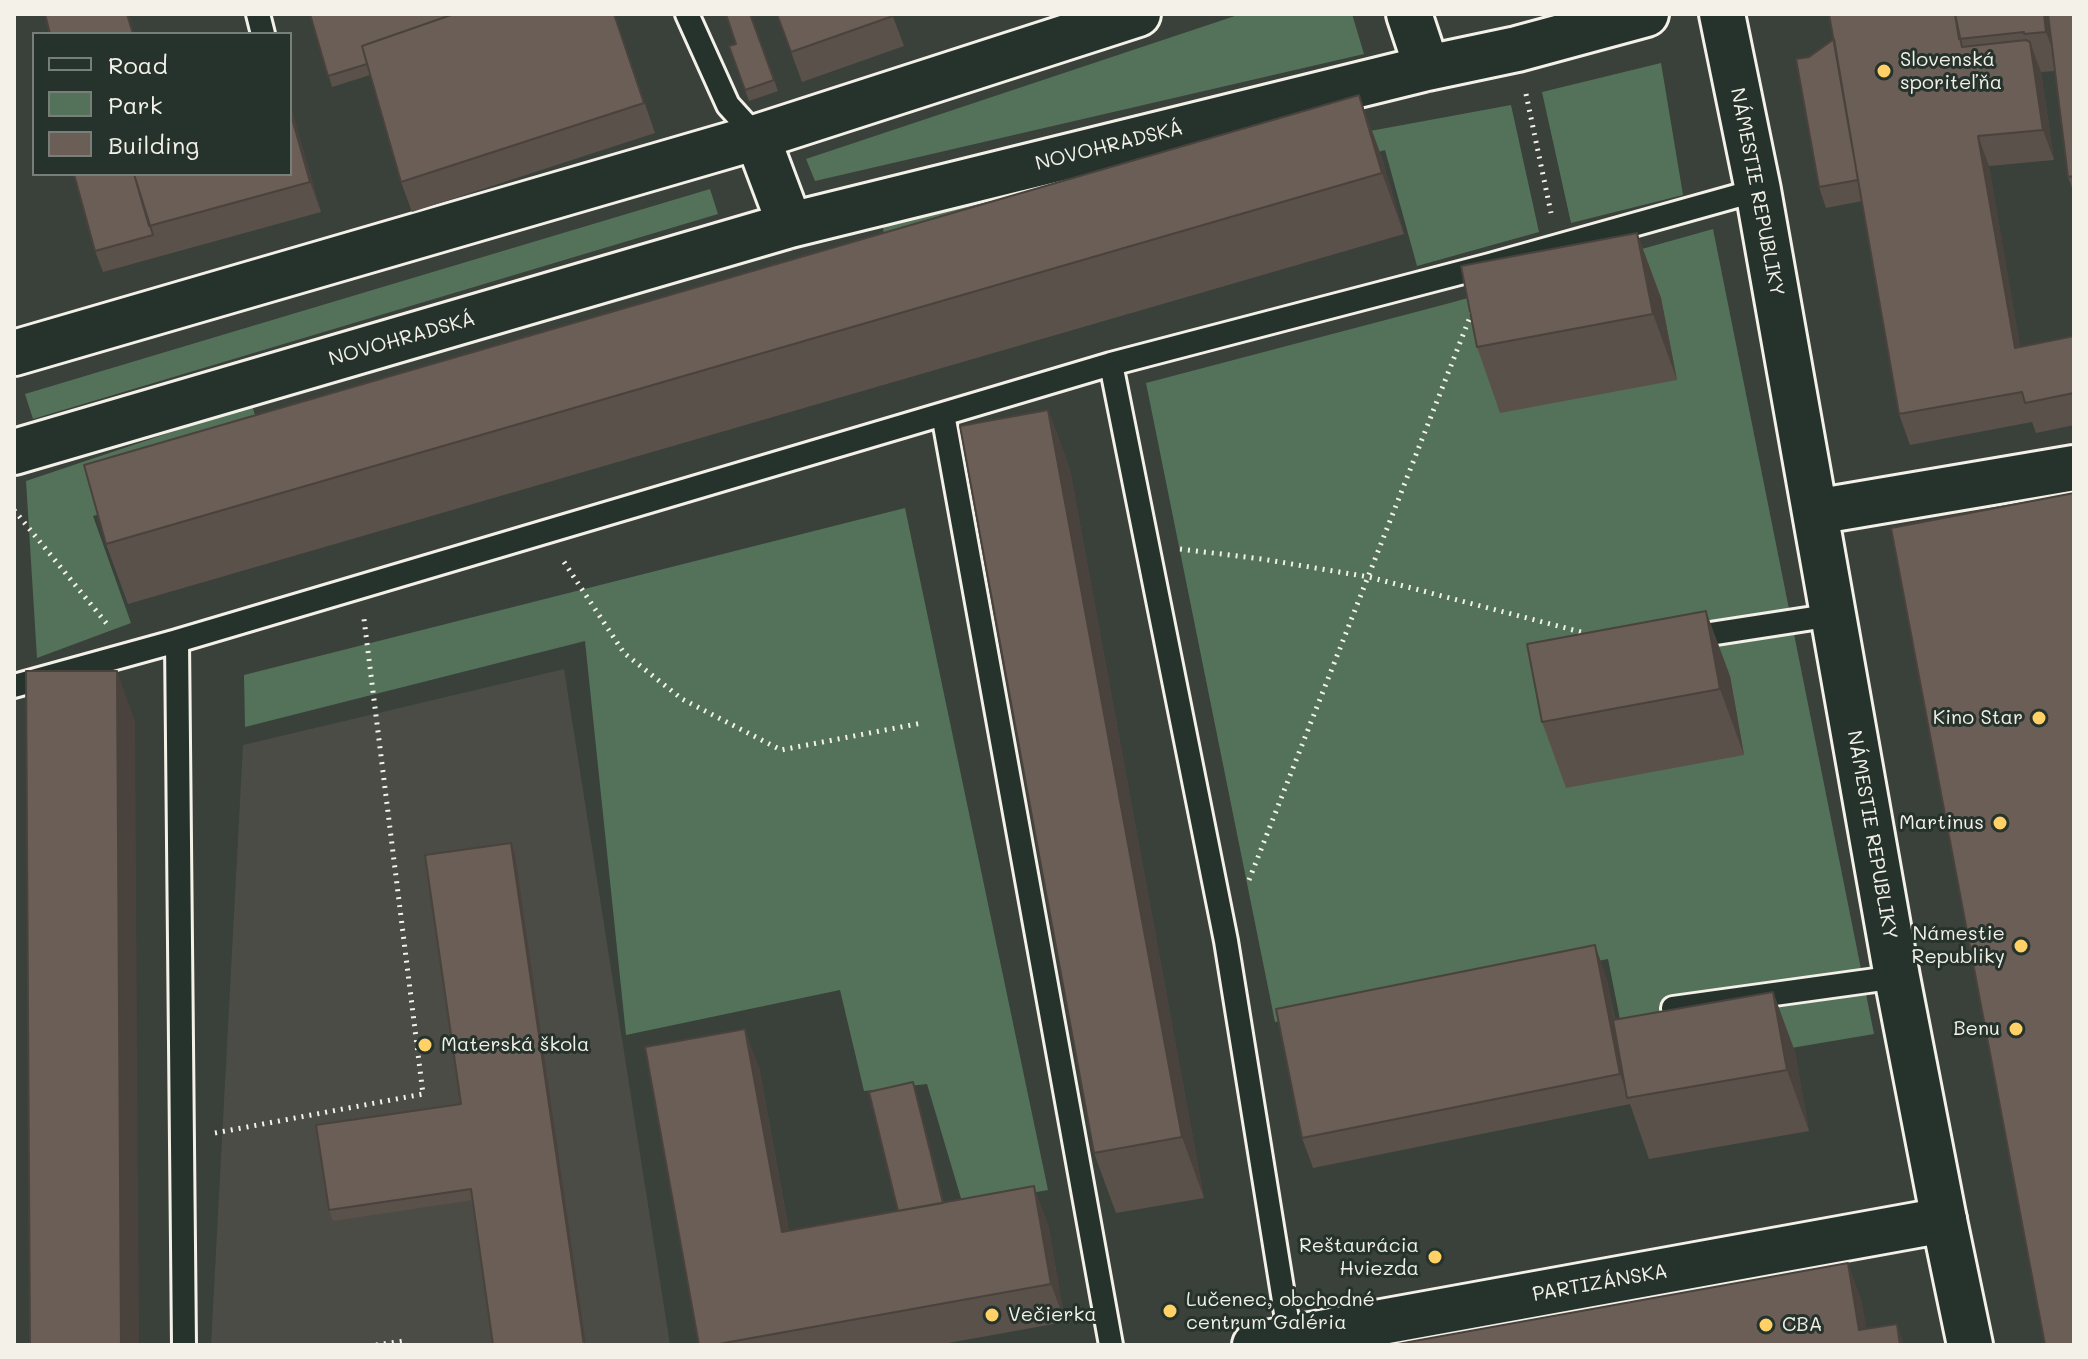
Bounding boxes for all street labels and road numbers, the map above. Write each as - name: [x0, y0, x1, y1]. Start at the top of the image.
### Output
- street label: NÁMESTIE REPUBLIKY: [1725, 86, 1789, 298]
- street label: NOVOHRADSKÁ: [1033, 116, 1185, 176]
- street label: NOVOHRADSKÁ: [326, 307, 478, 371]
- street label: NÁMESTIE REPUBLIKY: [1842, 729, 1902, 941]
- street label: PARTIZÁNSKA: [1531, 1259, 1669, 1307]

